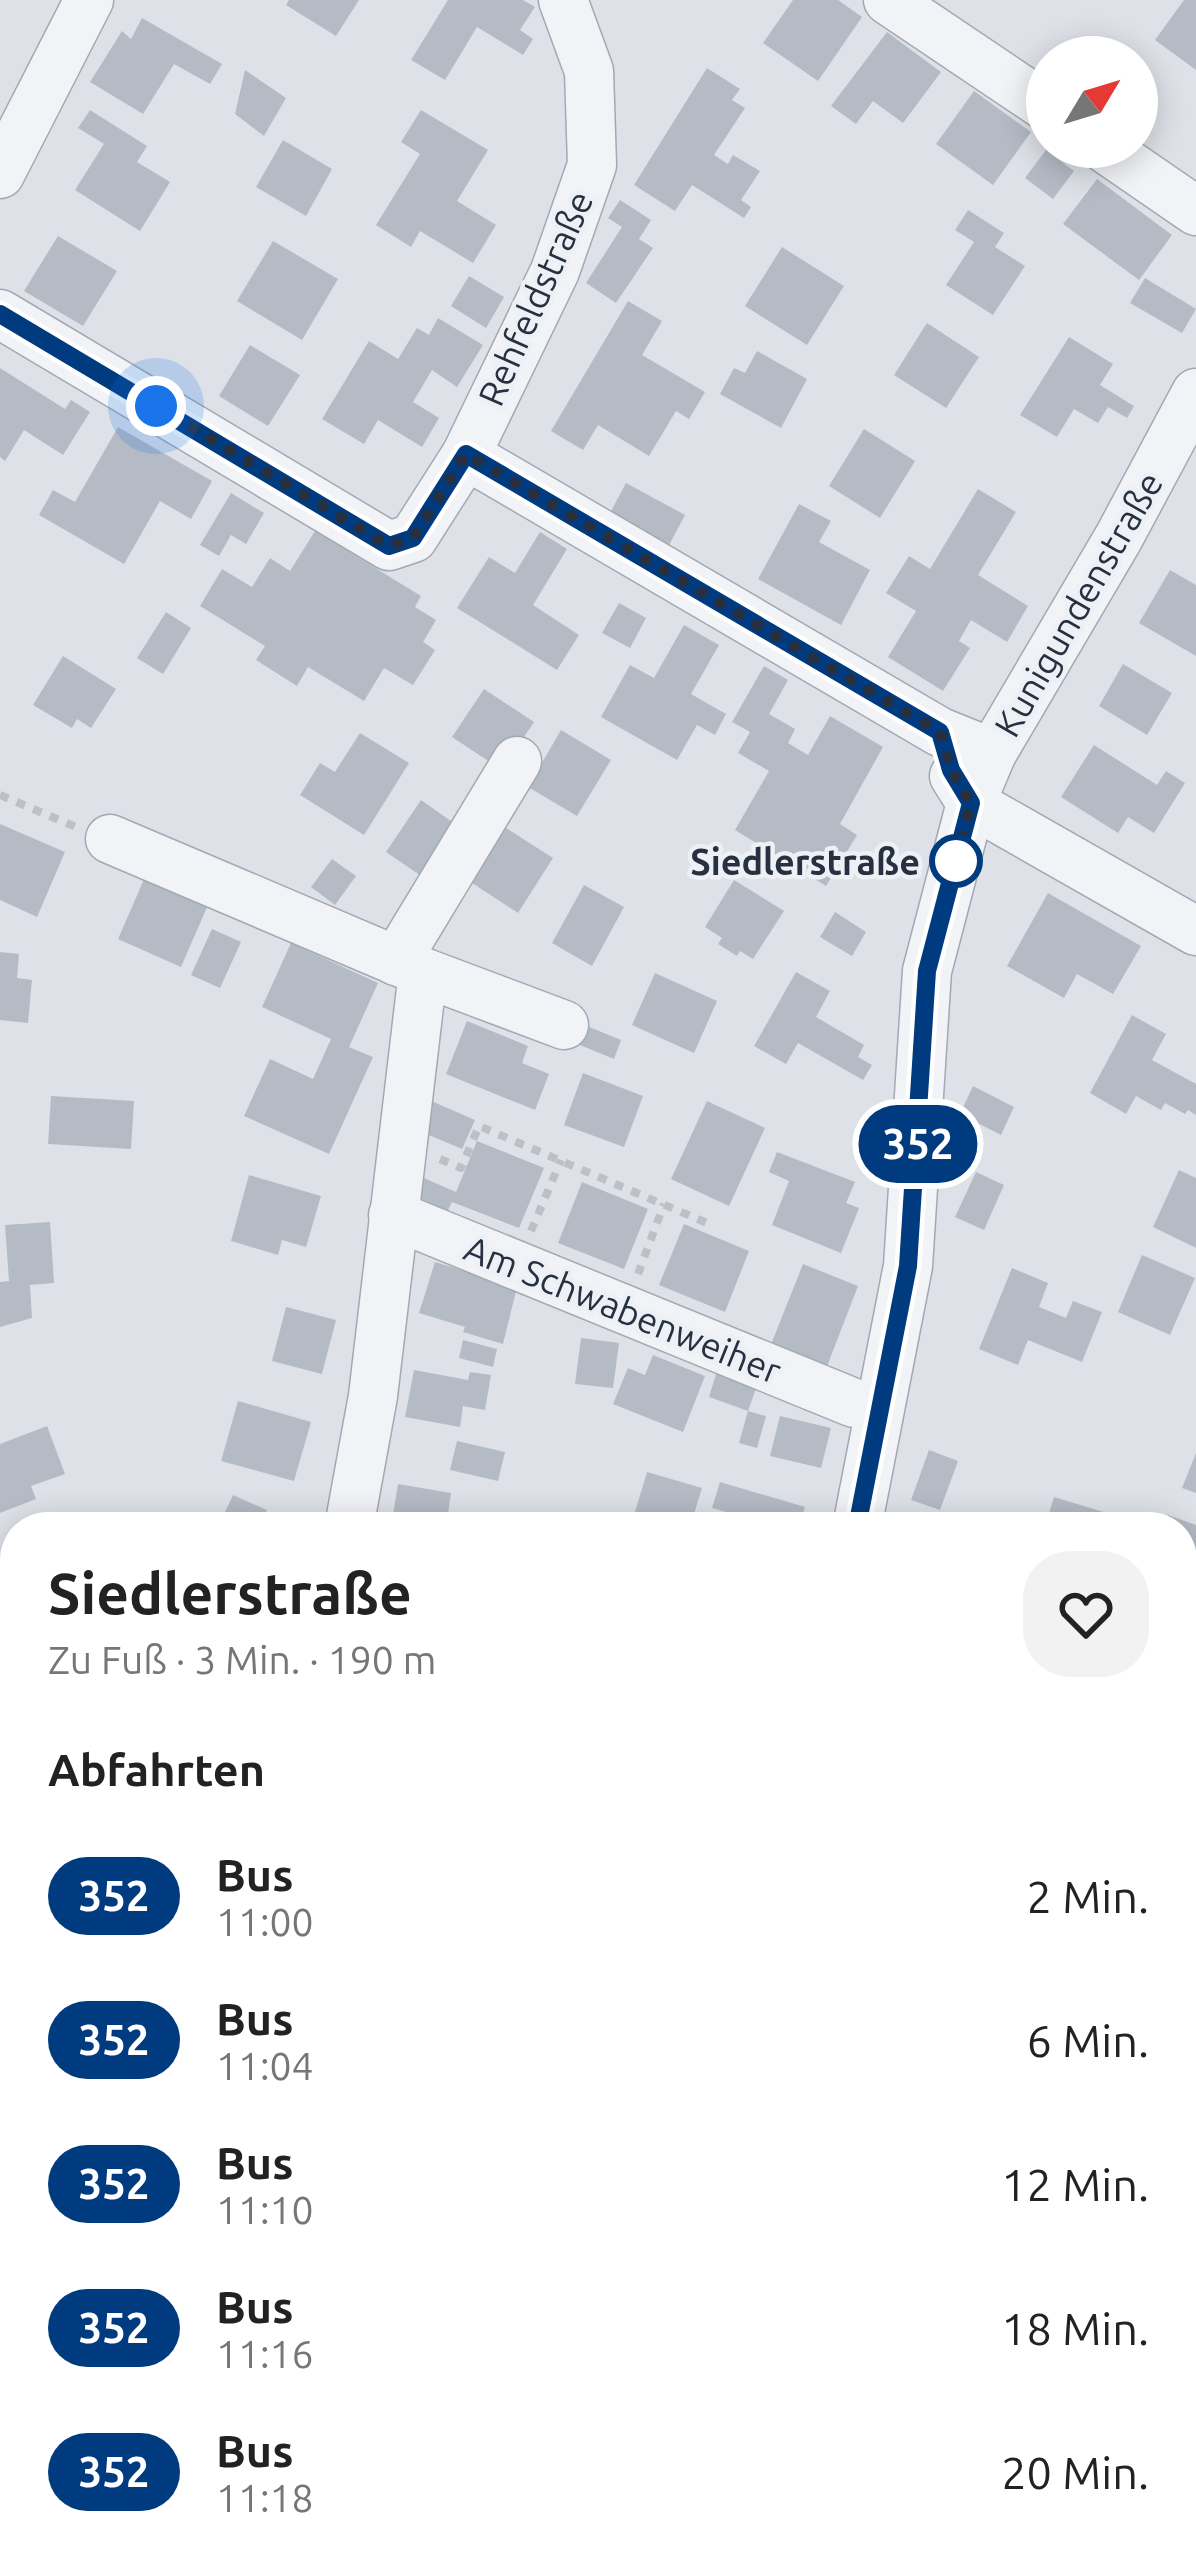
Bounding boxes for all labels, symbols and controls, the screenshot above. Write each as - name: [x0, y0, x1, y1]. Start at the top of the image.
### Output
- north arrow: [1026, 36, 1158, 168]
- map controls: [1026, 36, 1158, 168]
- street label: Rehfeldstraße: [469, 184, 601, 412]
- your location: [126, 376, 186, 436]
- street label: Kunigundenstraße: [986, 465, 1170, 743]
- marker: Siedlerstraße: [931, 836, 981, 886]
- place label: Siedlerstraße: [690, 841, 920, 882]
- line badge: 352: [849, 1105, 987, 1183]
- text: 352: [882, 1120, 954, 1167]
- street label: Am Schwabenweiher: [459, 1227, 787, 1391]
- button: heart: [1023, 1551, 1149, 1677]
- text: Siedlerstraße: [48, 1561, 412, 1625]
- text: Zu Fuß · 3 Min. · 190 m: [48, 1638, 436, 1681]
- text: Abfahrten: [48, 1744, 265, 1795]
- text: Bus: [216, 1849, 293, 1900]
- text: 2 Min.: [1027, 1871, 1149, 1922]
- text: 352: [78, 1872, 150, 1919]
- text: 11:00: [216, 1900, 314, 1943]
- text: Bus: [216, 1993, 293, 2044]
- text: 6 Min.: [1027, 2015, 1149, 2066]
- text: 352: [78, 2016, 150, 2063]
- text: 11:04: [216, 2044, 314, 2087]
- text: Bus: [216, 2137, 293, 2188]
- text: 12 Min.: [1001, 2159, 1149, 2210]
- text: 352: [78, 2160, 150, 2207]
- text: 11:10: [216, 2188, 314, 2231]
- text: Bus: [216, 2281, 293, 2332]
- text: 18 Min.: [1001, 2303, 1149, 2354]
- text: 352: [78, 2304, 150, 2351]
- text: 11:16: [216, 2332, 314, 2375]
- text: Bus: [216, 2425, 293, 2476]
- text: 20 Min.: [1001, 2447, 1149, 2498]
- text: 352: [78, 2448, 150, 2495]
- text: 11:18: [216, 2476, 314, 2519]

